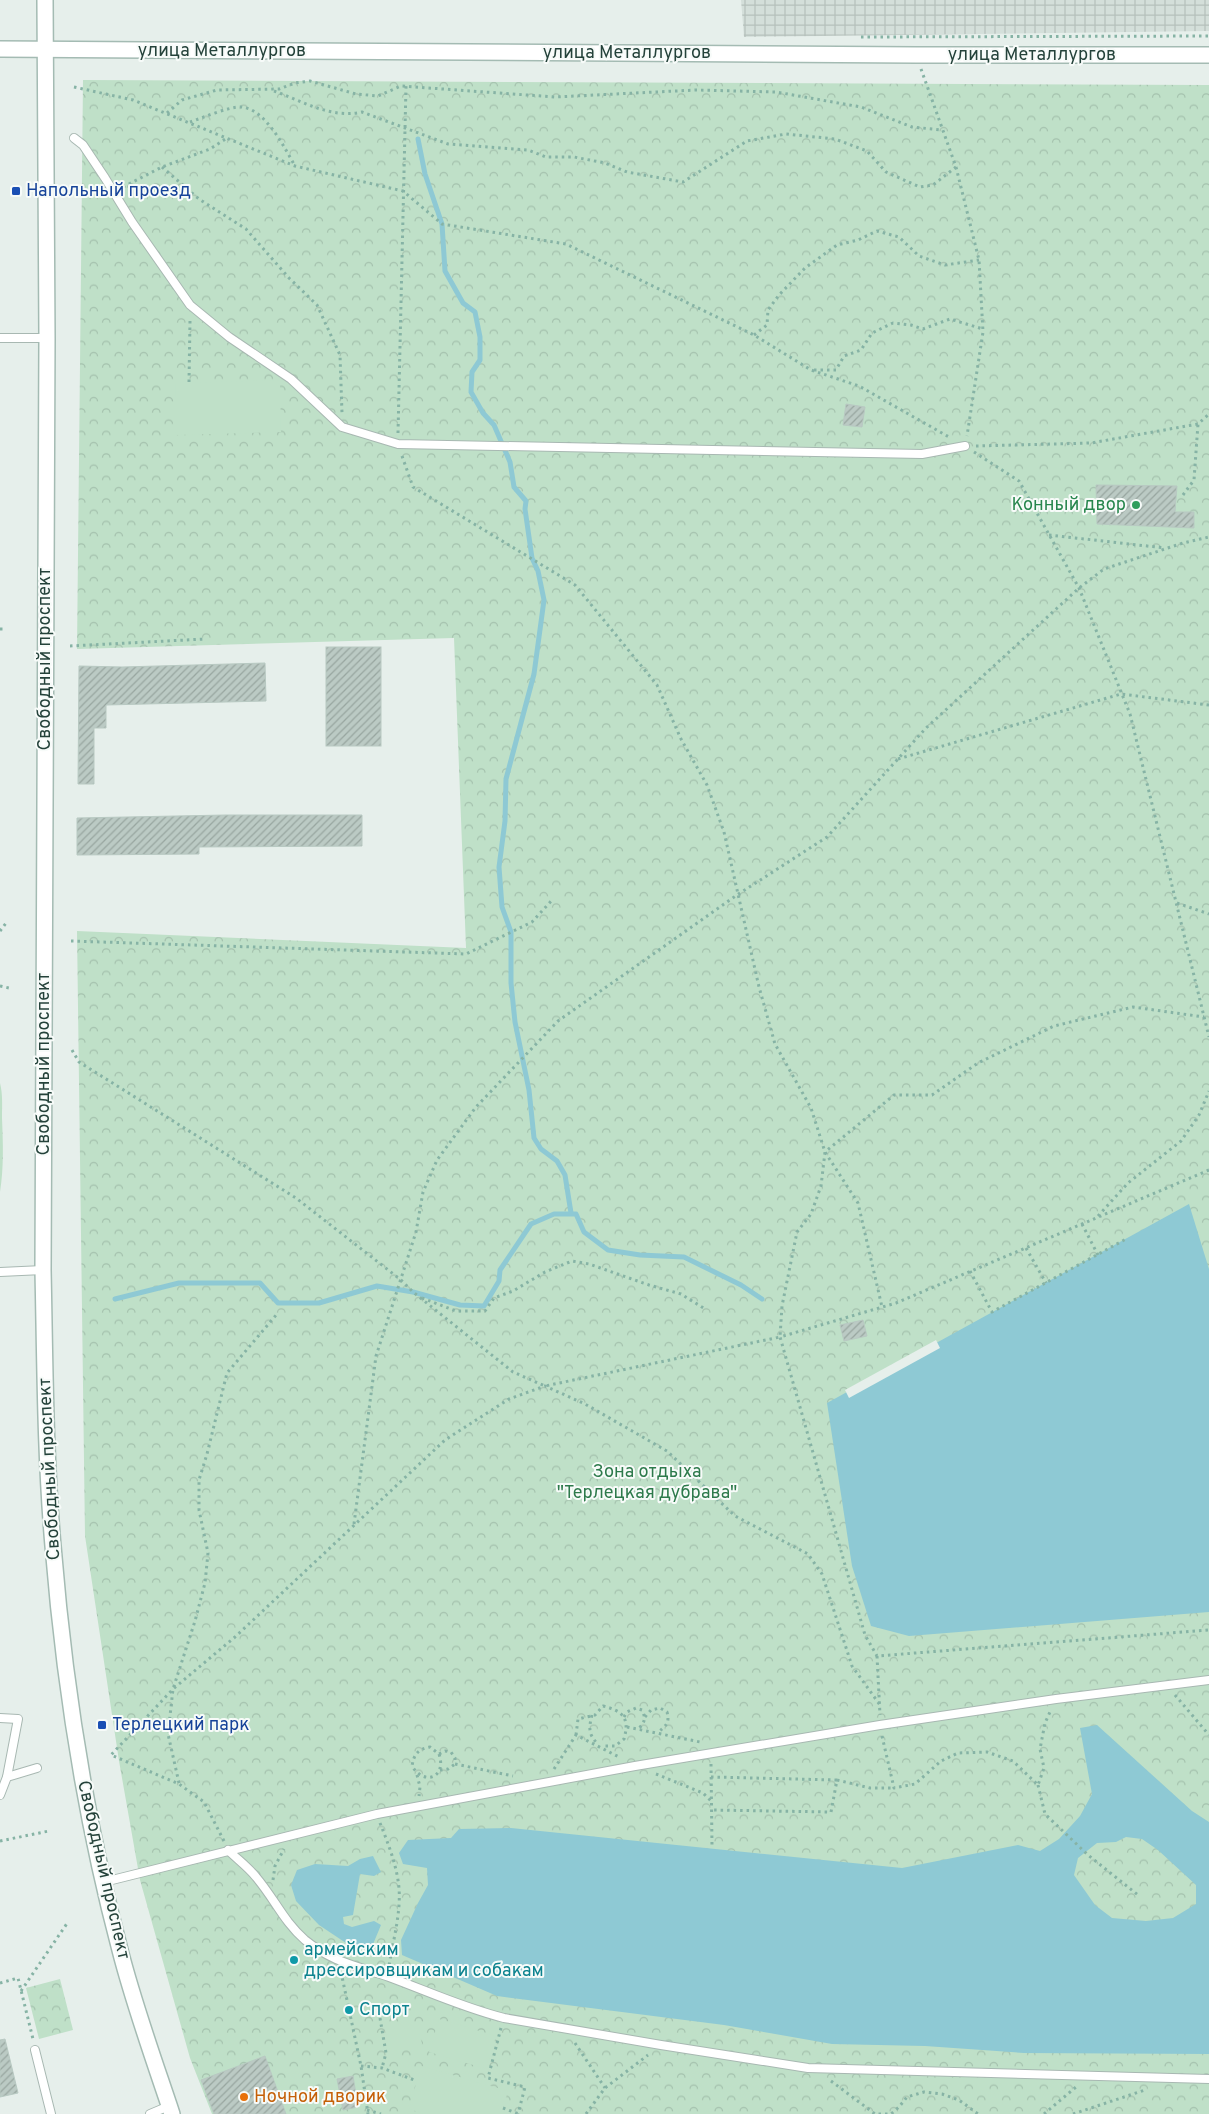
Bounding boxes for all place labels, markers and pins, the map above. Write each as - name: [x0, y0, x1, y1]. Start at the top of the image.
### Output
- place label: Напольный проезд: [26, 180, 191, 203]
- marker: Напольный проезд: [10, 185, 22, 197]
- place label: Конный двор: [1012, 494, 1126, 517]
- marker: Конный двор: [1130, 499, 1142, 511]
- place label: Терлецкий парк: [112, 1714, 249, 1737]
- marker: Терлецкий парк: [96, 1719, 108, 1731]
- place label: армейским дрессировщикам и собакам: [304, 1939, 544, 1983]
- marker: армейским дрессировщикам и собакам: [288, 1954, 300, 1966]
- place label: Спорт: [359, 1999, 410, 2022]
- marker: Спорт: [343, 2004, 355, 2016]
- place label: Ночной дворик: [254, 2086, 386, 2109]
- marker: Ночной дворик: [238, 2091, 250, 2103]

